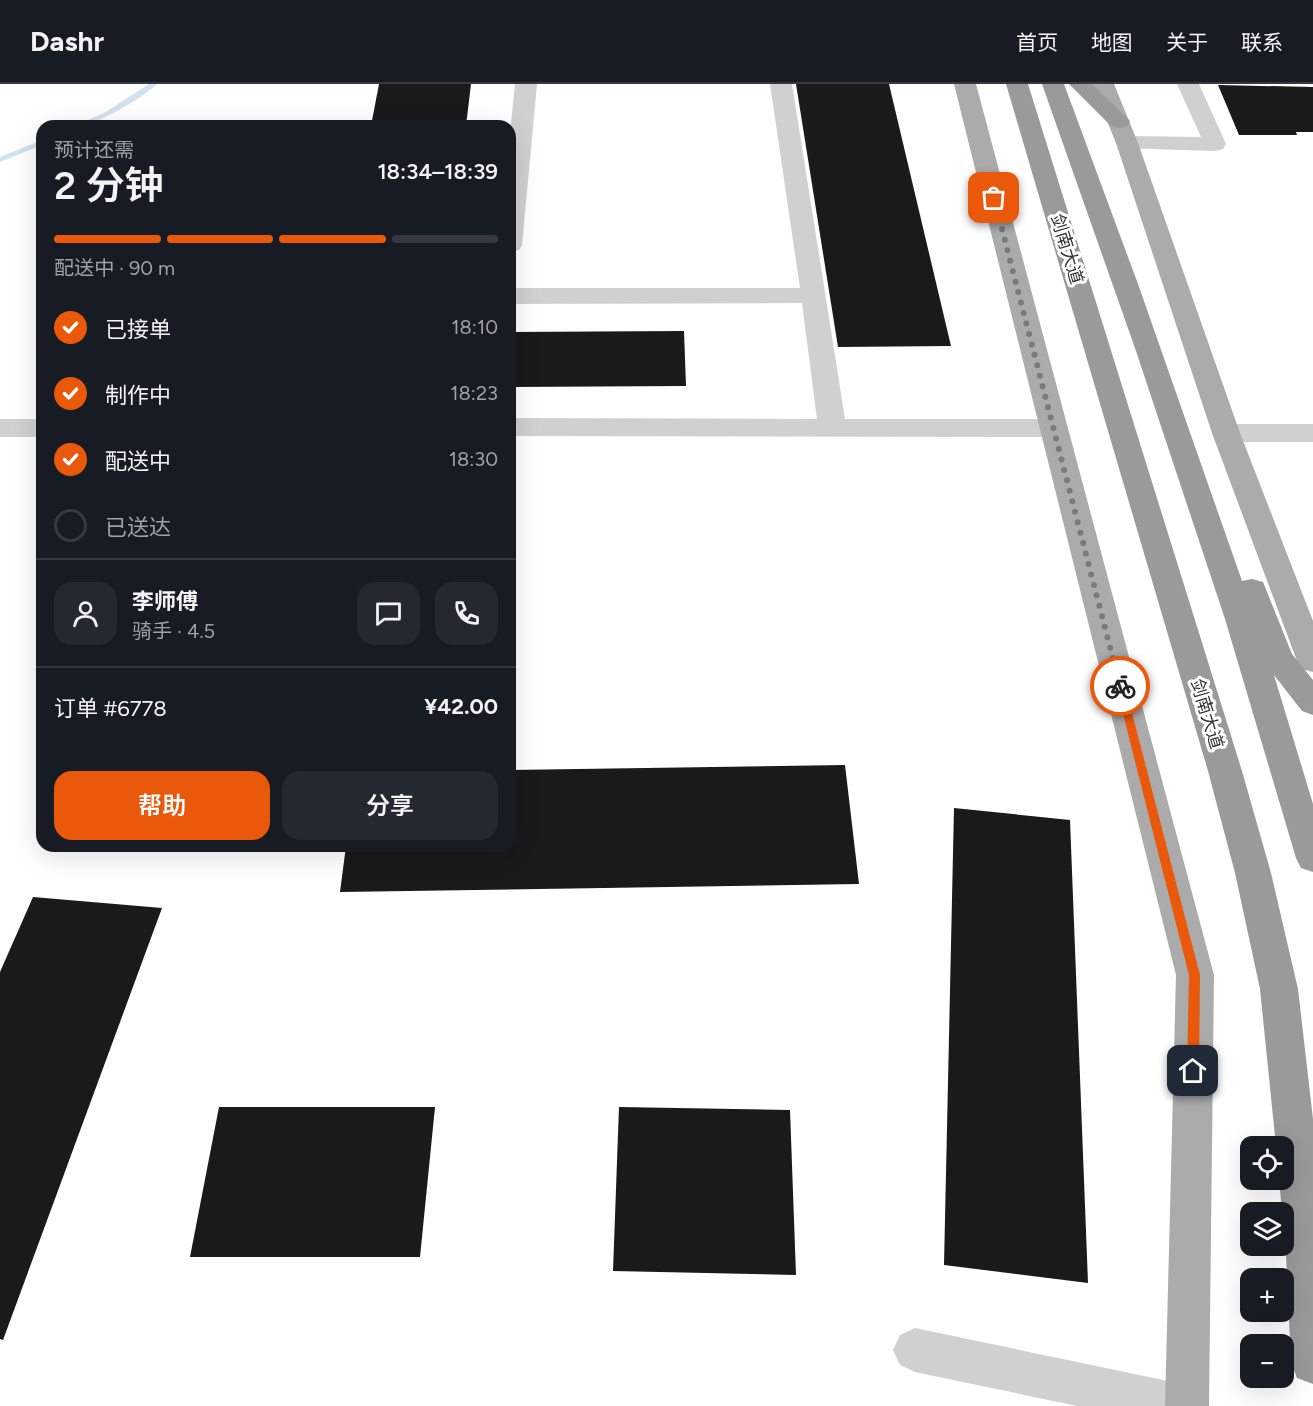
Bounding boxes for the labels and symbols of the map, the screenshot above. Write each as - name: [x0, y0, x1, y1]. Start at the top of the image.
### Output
- pin: [968, 172, 1019, 223]
- street label: 剑南大道: [1046, 211, 1088, 287]
- courier: [1090, 656, 1150, 716]
- street label: 剑南大道: [1186, 676, 1228, 752]
- pin: [1167, 1045, 1218, 1096]

